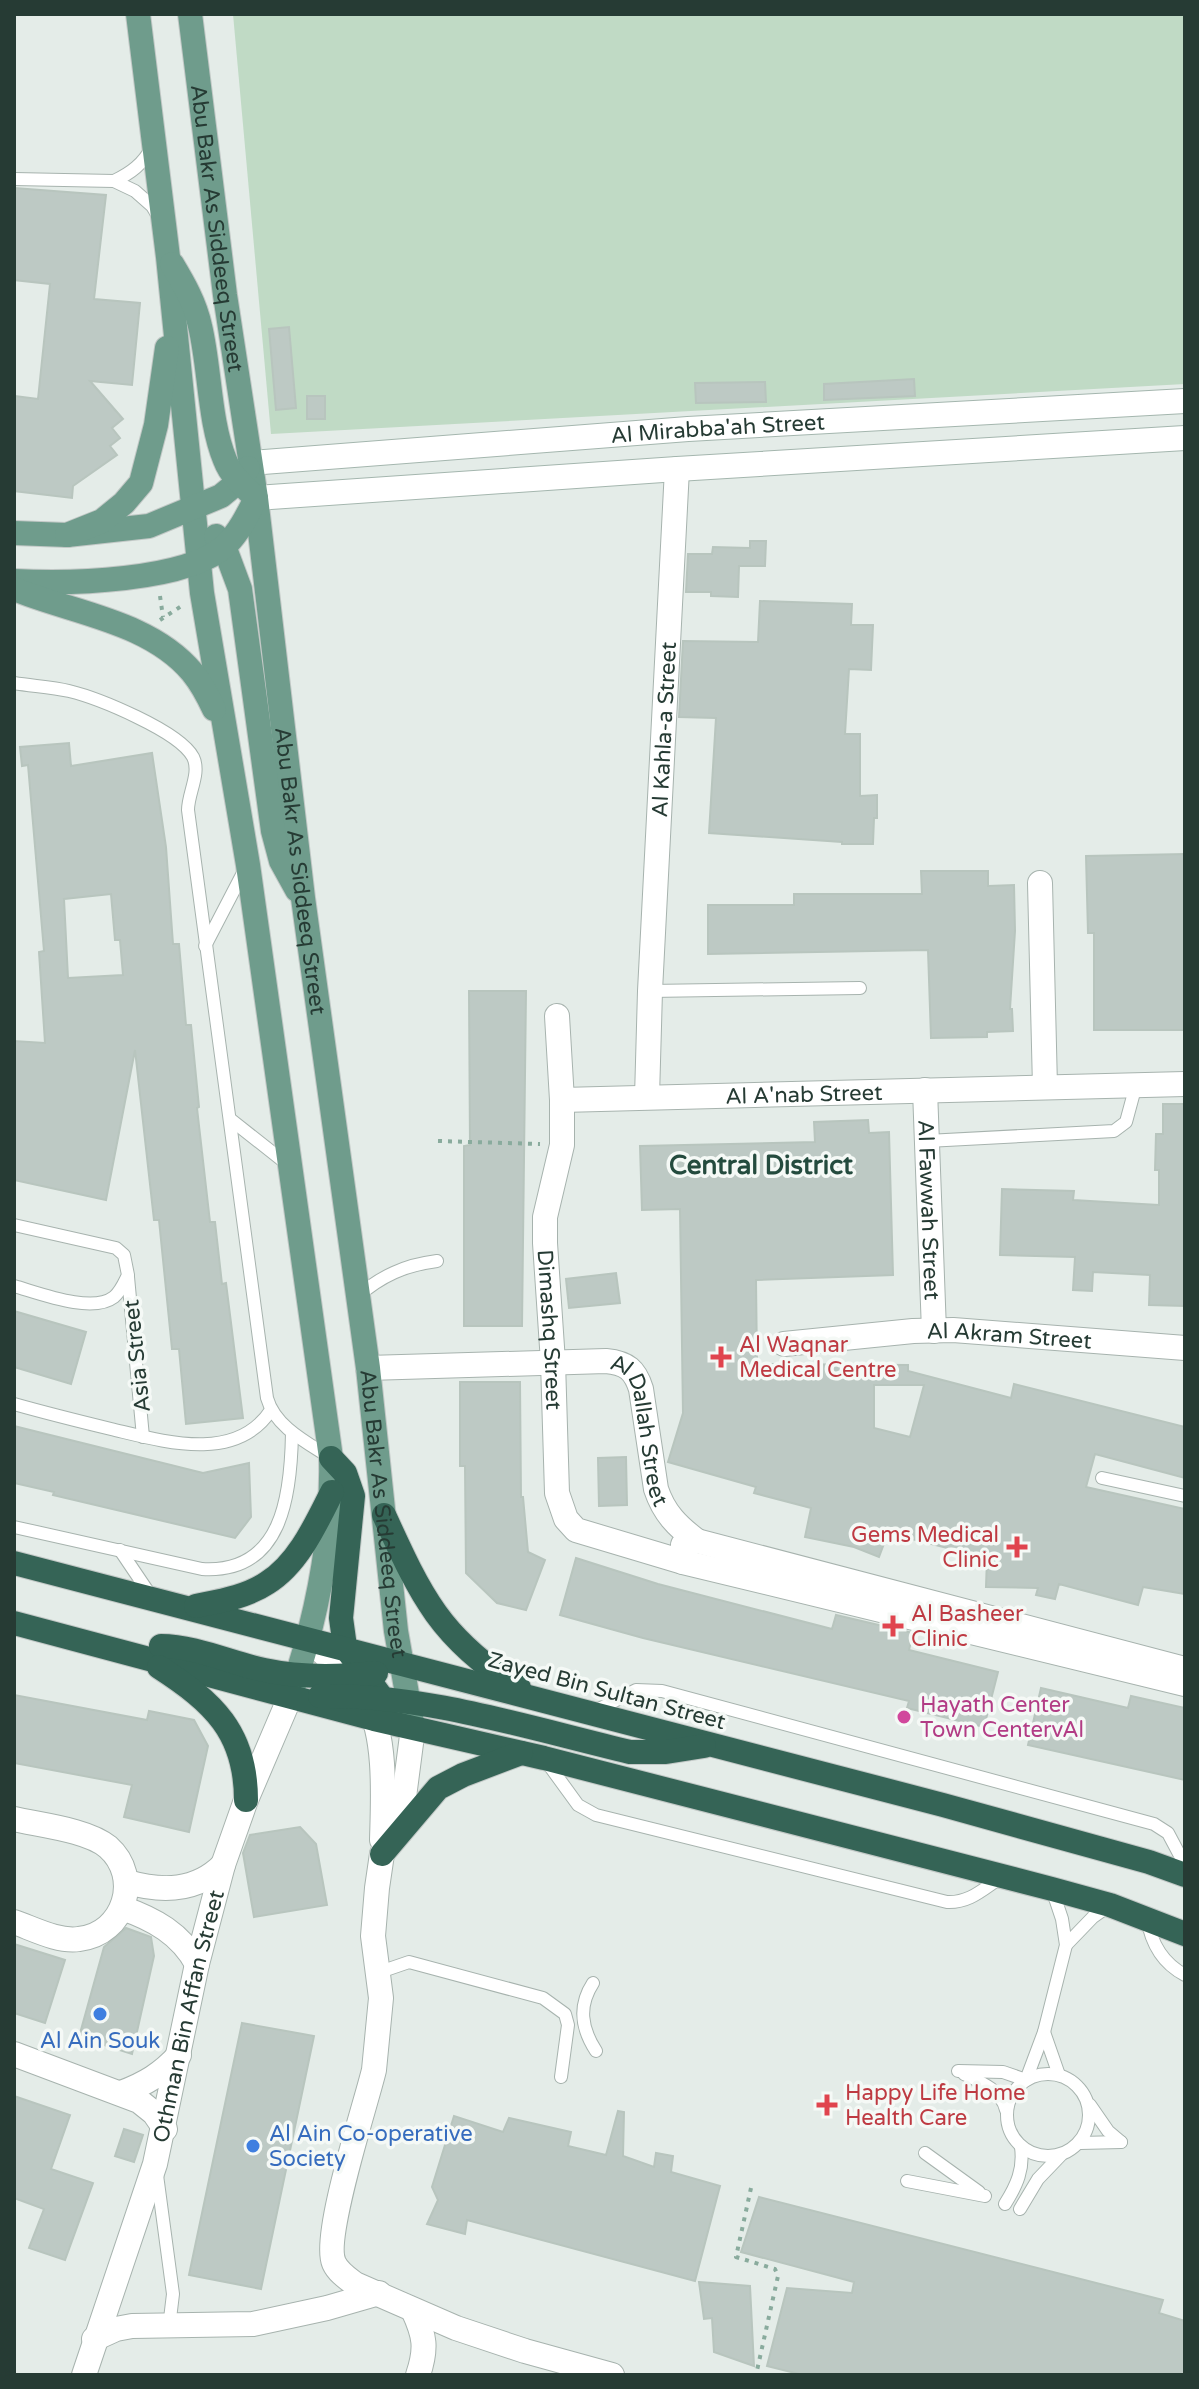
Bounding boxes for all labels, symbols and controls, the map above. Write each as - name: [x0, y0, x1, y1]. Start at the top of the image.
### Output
- street label: Abu Bakr As Siddeeq Street: [185, 83, 249, 374]
- street label: Al Mirabba'ah Street: [610, 409, 825, 449]
- street label: Al Kahla-a Street: [647, 641, 682, 818]
- street label: Abu Bakr As Siddeeq Street: [269, 726, 331, 1016]
- street label: Al A'nab Street: [725, 1080, 883, 1110]
- street label: Al Fawwah Street: [912, 1119, 945, 1301]
- district label: Central District: [669, 1150, 853, 1181]
- street label: Dimashq Street: [531, 1249, 566, 1410]
- street label: Asia Street: [118, 1298, 156, 1414]
- street label: Al Akram Street: [926, 1318, 1093, 1355]
- place label: Al Waqnar Medical Centre: [739, 1332, 897, 1383]
- marker: Al Waqnar Medical Centre: [710, 1346, 732, 1368]
- street label: Al Dallah Street: [607, 1350, 673, 1511]
- street label: Abu Bakr As Siddeeq Street: [354, 1368, 412, 1660]
- place label: Gems Medical Clinic: [851, 1522, 999, 1573]
- marker: Gems Medical Clinic: [1006, 1536, 1028, 1558]
- place label: Al Basheer Clinic: [911, 1601, 1024, 1652]
- marker: Al Basheer Clinic: [882, 1615, 904, 1637]
- street label: Zayed Bin Sultan Street: [485, 1647, 728, 1735]
- place label: Hayath Center Town CentervAl: [920, 1692, 1084, 1743]
- marker: Hayath Center Town CentervAl: [895, 1708, 913, 1726]
- street label: Othman Bin Affan Street: [148, 1887, 230, 2145]
- marker: Al Ain Souk: [91, 2005, 109, 2023]
- place label: Al Ain Souk: [40, 2028, 160, 2054]
- place label: Happy Life Home Health Care: [845, 2080, 1026, 2131]
- marker: Happy Life Home Health Care: [816, 2094, 838, 2116]
- place label: Al Ain Co-operative Society: [269, 2121, 473, 2172]
- marker: Al Ain Co-operative Society: [244, 2137, 262, 2155]

